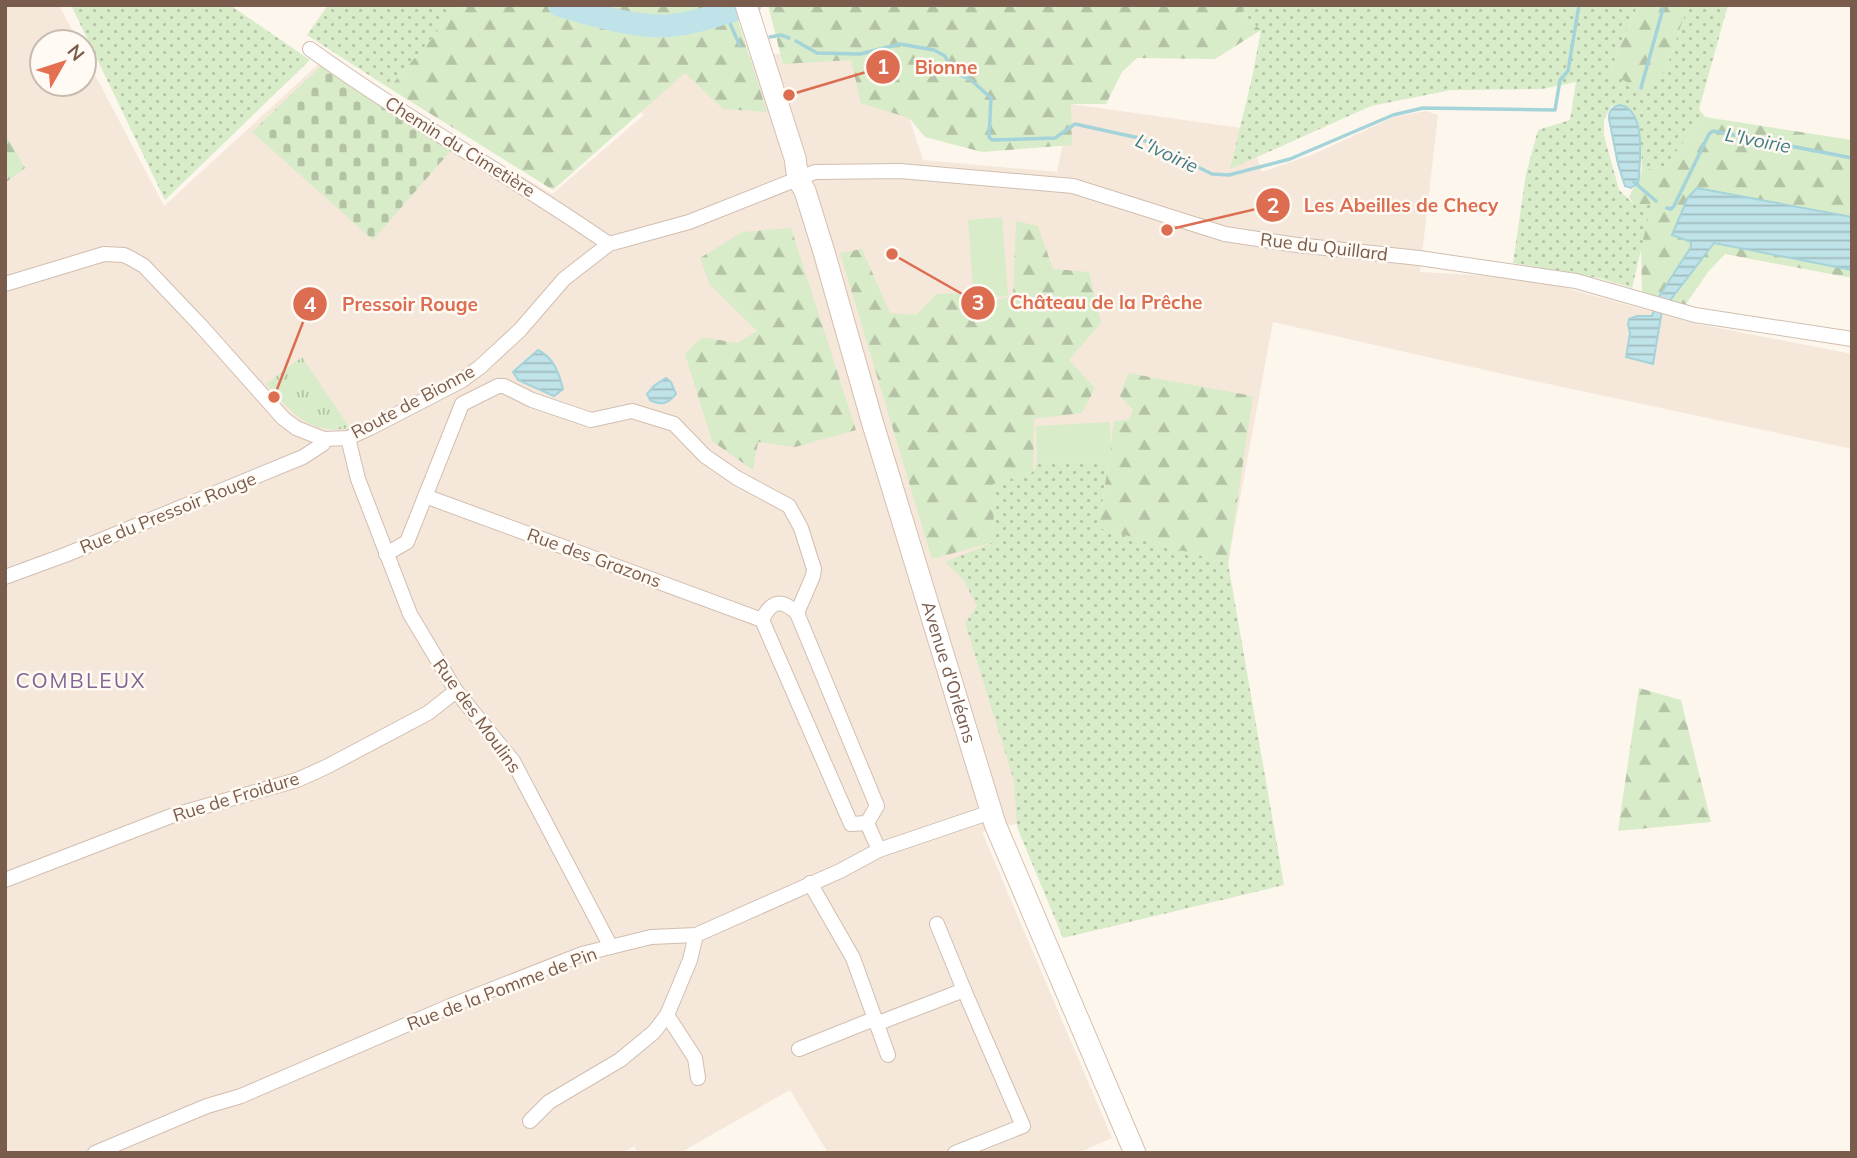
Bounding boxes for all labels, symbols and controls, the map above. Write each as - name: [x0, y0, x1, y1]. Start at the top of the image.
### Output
- north arrow: [28, 28, 98, 98]
- text: N: [62, 39, 90, 65]
- callout: Bionne: [865, 47, 991, 87]
- text: 1: [877, 53, 889, 79]
- text: Bionne: [915, 55, 977, 79]
- street label: Chemin du Cimetière: [381, 91, 540, 202]
- water label: L'Ivoirie: [1723, 122, 1793, 158]
- water label: L'Ivoirie: [1132, 128, 1202, 178]
- callout: Les Abeilles de Checy: [1255, 185, 1513, 225]
- text: 2: [1267, 192, 1279, 218]
- text: Les Abeilles de Checy: [1304, 193, 1499, 217]
- street label: Rue du Quillard: [1259, 227, 1389, 266]
- callout: Château de la Prêche: [961, 283, 1217, 323]
- callout: Pressoir Rouge: [293, 284, 492, 324]
- text: 3: [972, 289, 984, 315]
- text: Château de la Prêche: [1009, 290, 1203, 314]
- text: 4: [304, 291, 317, 317]
- text: Pressoir Rouge: [342, 292, 478, 316]
- street label: Route de Bionne: [347, 359, 478, 444]
- street label: Rue du Pressoir Rouge: [76, 467, 259, 558]
- street label: Rue des Grazons: [524, 523, 664, 592]
- street label: Avenue d'Orléans: [917, 598, 982, 746]
- street label: Rue des Moulins: [428, 654, 527, 777]
- district label: COMBLEUX: [15, 667, 147, 693]
- street label: Rue de Froidure: [170, 766, 302, 827]
- street label: Rue de la Pomme de Pin: [403, 942, 600, 1035]

